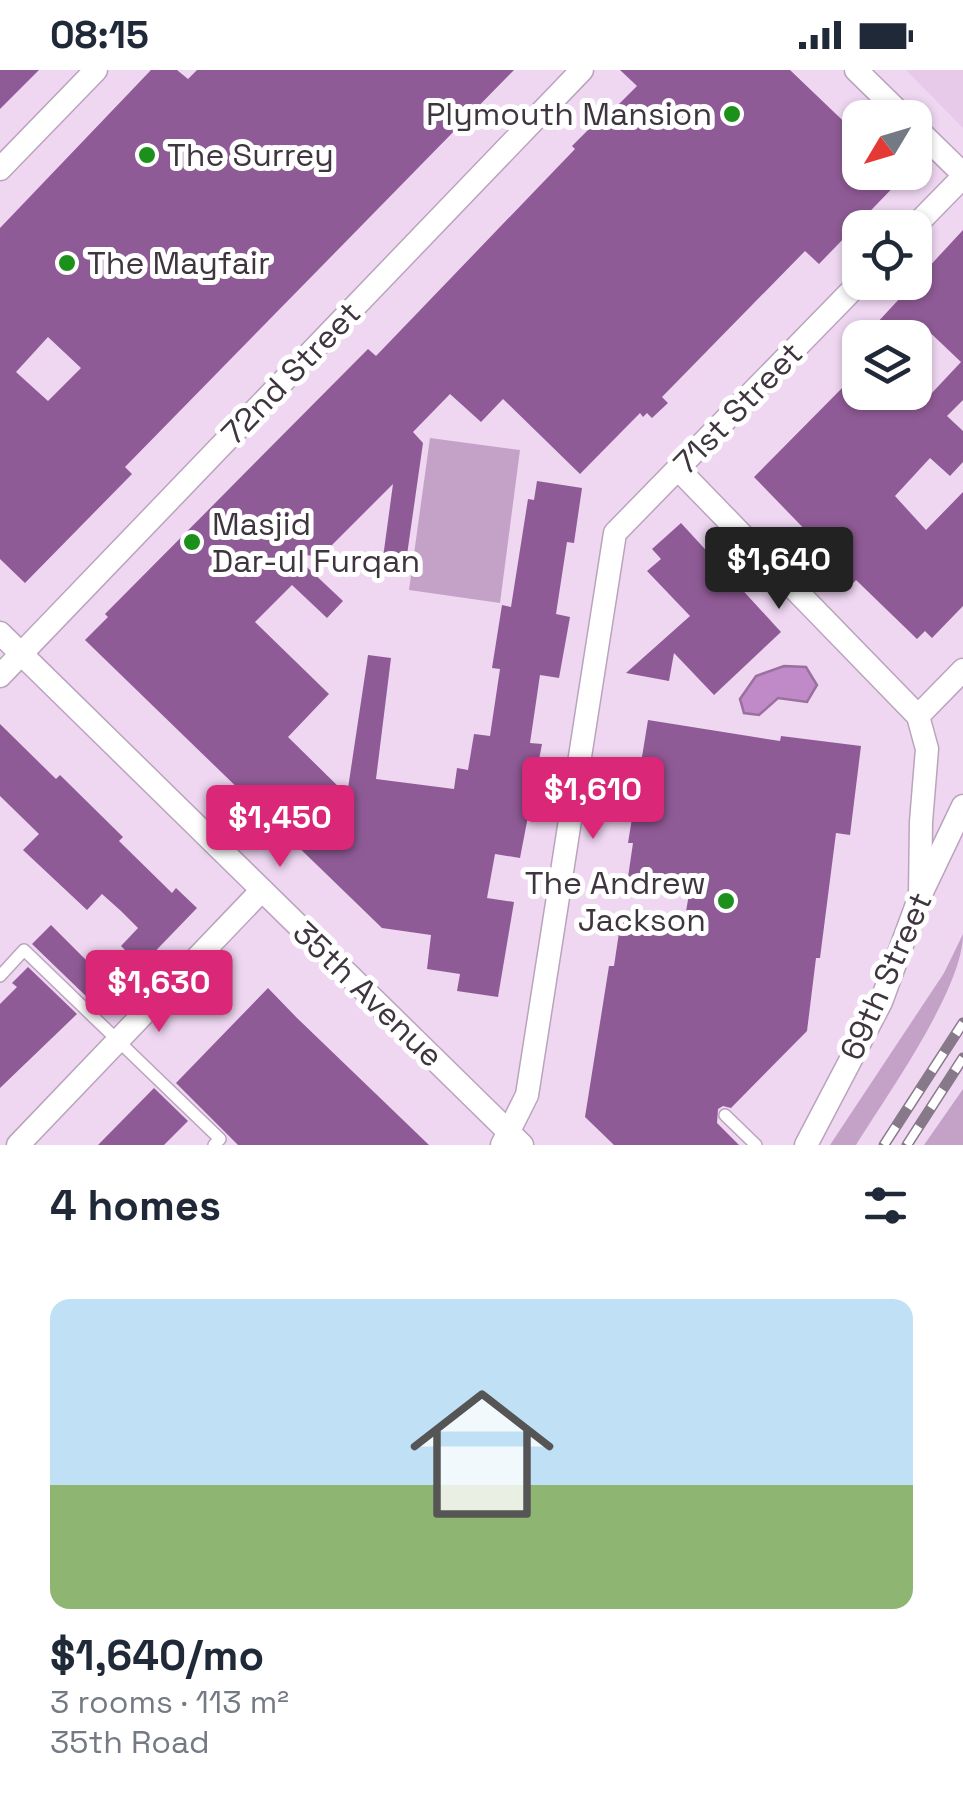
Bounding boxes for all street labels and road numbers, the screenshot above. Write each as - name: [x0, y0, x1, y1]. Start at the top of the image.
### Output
- street label: 72nd Street: [213, 293, 369, 453]
- street label: 71st Street: [665, 334, 811, 482]
- street label: 69th Street: [831, 886, 941, 1066]
- street label: 35th Avenue: [284, 912, 452, 1076]

